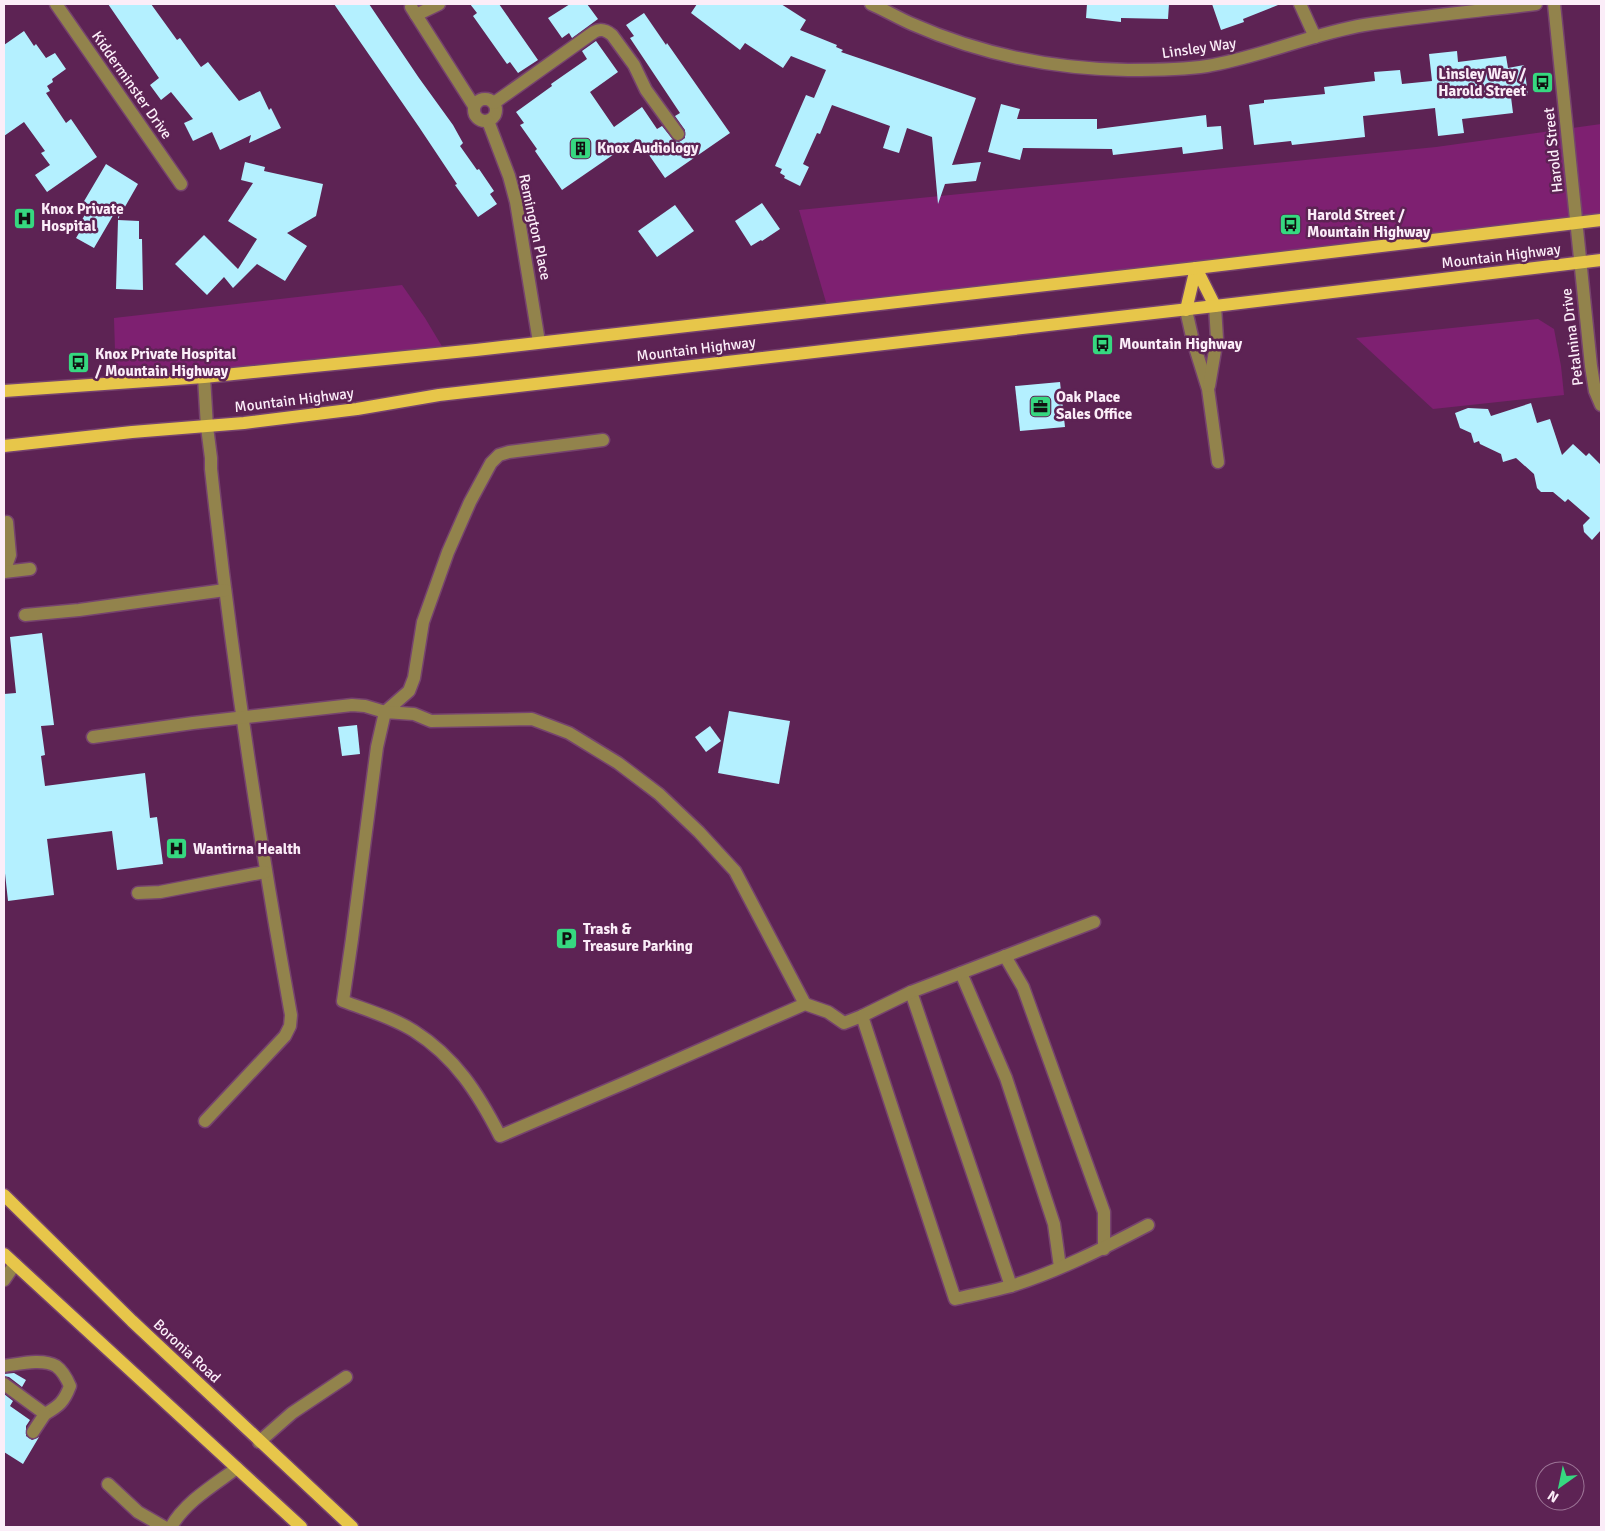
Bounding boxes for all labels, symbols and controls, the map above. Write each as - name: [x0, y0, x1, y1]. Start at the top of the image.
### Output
- street label: Kidderminster Drive: [88, 28, 176, 142]
- street label: Linsley Way: [1161, 34, 1237, 62]
- place label: Linsley Way / Harold Street: [1438, 65, 1526, 100]
- bus stop icon: Linsley Way / Harold Street: [1530, 71, 1554, 95]
- street label: Harold Street: [1540, 107, 1566, 193]
- building icon: Knox Audiology: [569, 136, 593, 160]
- place label: Knox Audiology: [597, 139, 699, 157]
- street label: Remington Place: [515, 172, 555, 282]
- place label: Knox Private Hospital: [41, 200, 124, 235]
- hospital icon: Knox Private Hospital: [13, 206, 37, 230]
- place label: Harold Street / Mountain Highway: [1307, 206, 1431, 241]
- bus stop icon: Harold Street / Mountain Highway: [1279, 212, 1303, 236]
- street label: Mountain Highway: [1440, 240, 1562, 272]
- street label: Petalnina Drive: [1557, 287, 1587, 387]
- bus stop icon: Mountain Highway: [1091, 332, 1115, 356]
- street label: Mountain Highway: [635, 333, 757, 365]
- place label: Mountain Highway: [1119, 335, 1243, 353]
- place label: Knox Private Hospital / Mountain Highway: [95, 345, 236, 380]
- bus stop icon: Knox Private Hospital / Mountain Highway: [67, 351, 91, 375]
- street label: Mountain Highway: [233, 384, 355, 416]
- place label: Oak Place Sales Office: [1056, 388, 1132, 423]
- office icon: Oak Place Sales Office: [1028, 394, 1052, 418]
- hospital icon: Wantirna Health: [165, 837, 189, 861]
- place label: Wantirna Health: [193, 840, 301, 858]
- place label: Trash & Treasure Parking: [583, 920, 693, 955]
- parking icon: Trash & Treasure Parking: [555, 926, 579, 950]
- street label: Boronia Road: [150, 1315, 224, 1387]
- north arrow: [1535, 1461, 1585, 1511]
- text: N: [1544, 1487, 1562, 1506]

